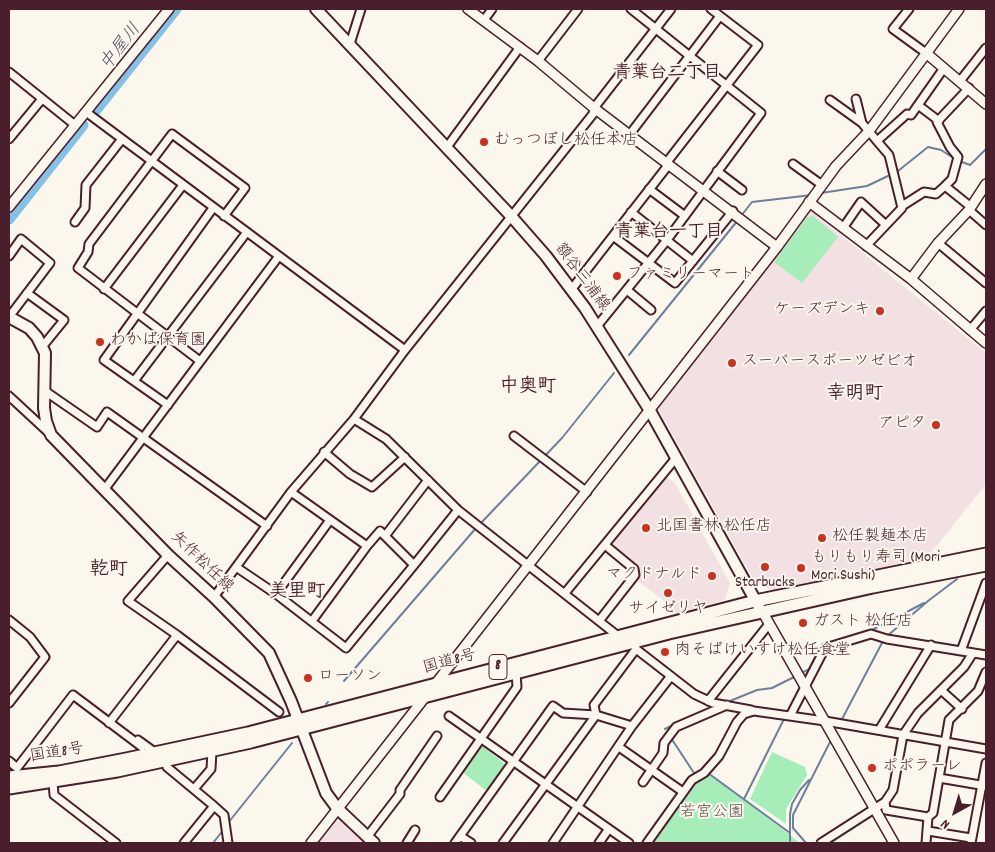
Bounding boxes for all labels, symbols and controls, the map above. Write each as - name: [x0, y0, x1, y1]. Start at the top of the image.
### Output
- water label: 中屋川: [97, 20, 147, 76]
- district label: 青葉台二丁目: [613, 64, 721, 86]
- place label: むっつぼし松任本店: [494, 132, 638, 152]
- marker: むっつぼし松任本店: [478, 136, 490, 148]
- district label: 青葉台一丁目: [615, 223, 723, 245]
- street label: 額谷三浦線: [549, 240, 613, 316]
- place label: ファミリーマート: [627, 266, 755, 286]
- marker: ファミリーマート: [611, 270, 623, 282]
- place label: ケーズデンキ: [774, 301, 870, 321]
- marker: ケーズデンキ: [874, 305, 886, 317]
- place label: わかば保育園: [110, 332, 206, 352]
- marker: わかば保育園: [94, 336, 106, 348]
- place label: スーパースポーツゼビオ: [742, 353, 917, 373]
- marker: スーパースポーツゼビオ: [726, 357, 738, 369]
- district label: 中奥町: [500, 377, 556, 399]
- district label: 幸明町: [827, 384, 883, 406]
- place label: アピタ: [878, 415, 926, 435]
- marker: アピタ: [930, 419, 942, 431]
- place label: 北国書林 松任店: [656, 518, 772, 538]
- marker: 北国書林 松任店: [640, 522, 652, 534]
- street label: 矢作松任線: [166, 528, 236, 598]
- place label: 松任製麺本店: [832, 528, 928, 548]
- marker: 松任製麺本店: [816, 532, 828, 544]
- place label: もりもり寿司 (Mori Mori Sushi): [811, 549, 940, 587]
- district label: 乾町: [90, 560, 128, 582]
- marker: Starbucks: [759, 561, 771, 573]
- marker: もりもり寿司 (Mori Mori Sushi): [795, 562, 807, 574]
- place label: マクドナルド: [606, 566, 702, 586]
- marker: マクドナルド: [706, 570, 718, 582]
- place label: Starbucks: [735, 574, 795, 594]
- district label: 美里町: [269, 582, 325, 604]
- marker: サイゼリヤ: [662, 587, 674, 599]
- place label: サイゼリヤ: [628, 600, 708, 620]
- place label: ガスト 松任店: [813, 613, 913, 633]
- marker: ガスト 松任店: [797, 617, 809, 629]
- place label: 肉そばけいすけ松任食堂: [675, 642, 851, 662]
- marker: 肉そばけいすけ松任食堂: [659, 646, 671, 658]
- street label: 国道8号: [421, 647, 479, 679]
- road number: 8: [489, 654, 507, 680]
- place label: ローソン: [318, 668, 382, 688]
- marker: ローソン: [302, 672, 314, 684]
- street label: 国道8号: [29, 740, 85, 768]
- place label: ポポラーレ: [882, 758, 962, 778]
- marker: ポポラーレ: [866, 762, 878, 774]
- north arrow: [930, 787, 980, 837]
- park label: 若宮公園: [680, 804, 744, 824]
- text: N: [937, 814, 955, 834]

